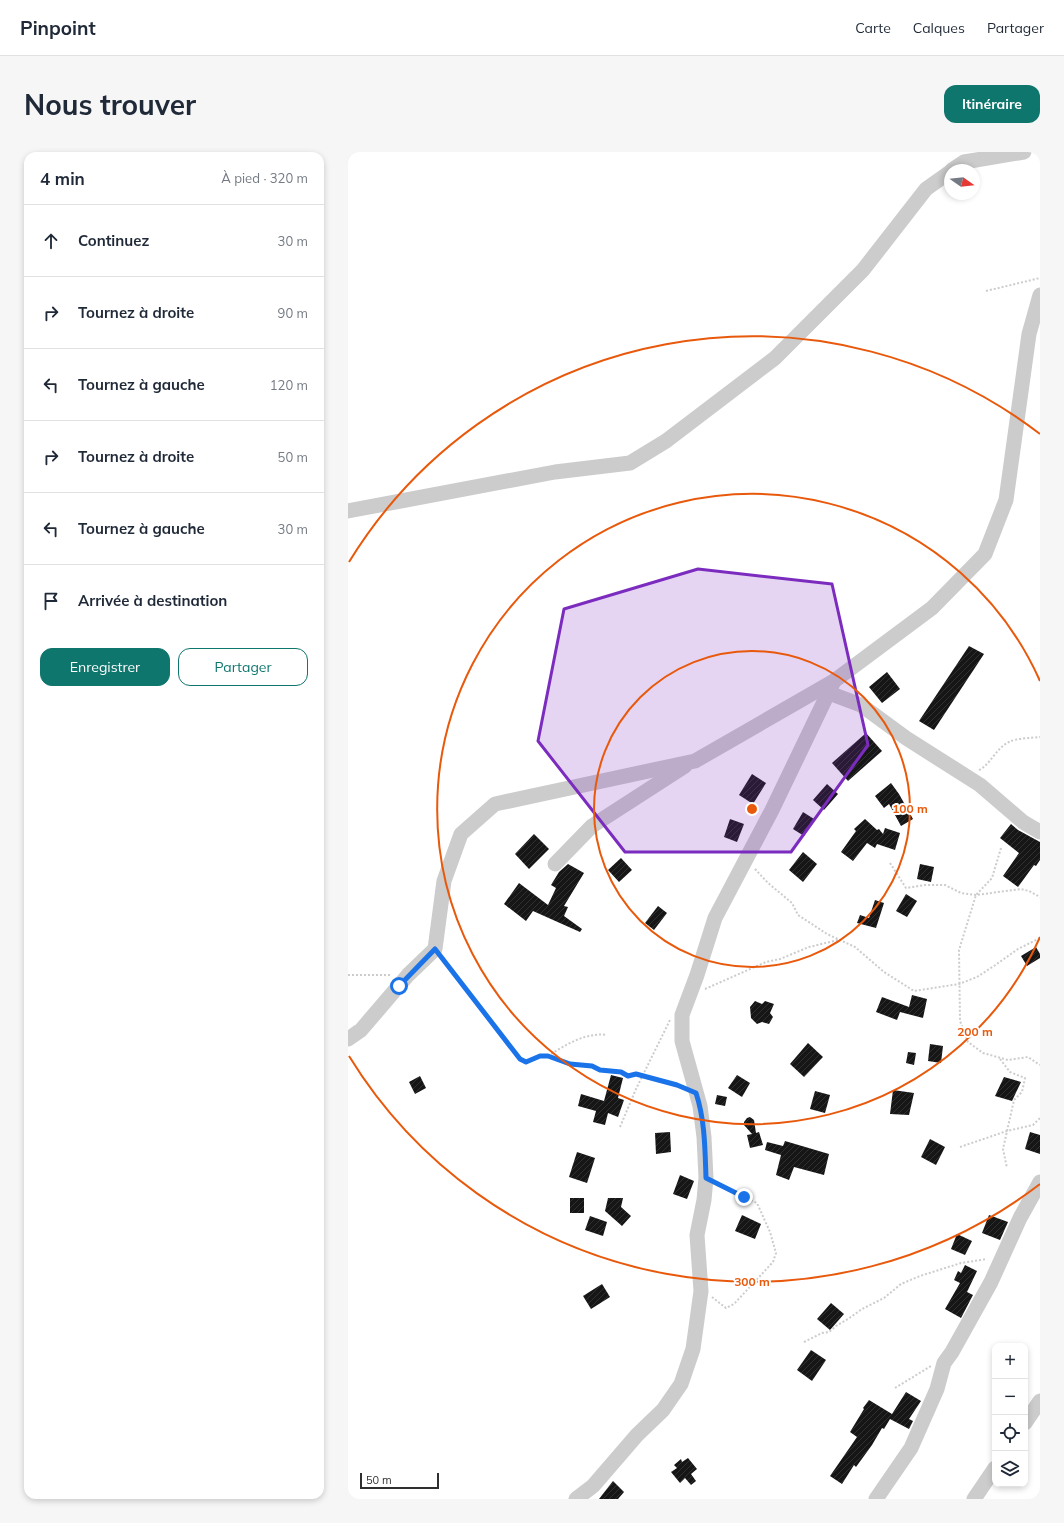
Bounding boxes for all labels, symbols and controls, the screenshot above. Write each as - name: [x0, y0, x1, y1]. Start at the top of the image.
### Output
- text: Pinpoint: [20, 16, 96, 40]
- text: Carte: [855, 19, 891, 37]
- text: Calques: [913, 19, 965, 37]
- text: Partager: [987, 19, 1044, 37]
- button: Itinéraire: [944, 85, 1040, 123]
- text: Nous trouver: [24, 87, 196, 122]
- north arrow: [944, 164, 980, 200]
- text: 4 min: [40, 168, 85, 189]
- text: À pied · 320 m: [221, 170, 308, 186]
- icon: ahead: [40, 230, 62, 252]
- text: Continuez: [78, 231, 149, 250]
- text: 30 m: [278, 233, 308, 249]
- icon: right: [40, 302, 62, 324]
- text: Tournez à droite: [78, 303, 194, 322]
- text: 90 m: [278, 305, 308, 321]
- icon: left: [40, 374, 62, 396]
- text: Tournez à gauche: [78, 375, 205, 394]
- text: 120 m: [270, 377, 308, 393]
- icon: right: [40, 446, 62, 468]
- text: Tournez à droite: [78, 447, 194, 466]
- text: 50 m: [278, 449, 308, 465]
- icon: left: [40, 518, 62, 540]
- text: Tournez à gauche: [78, 519, 205, 538]
- text: 30 m: [278, 521, 308, 537]
- icon: arrive: [40, 590, 62, 612]
- text: Arrivée à destination: [78, 591, 227, 610]
- button: Enregistrer: [40, 648, 170, 686]
- button: Partager: [178, 648, 308, 686]
- text: 100 m: [892, 801, 928, 816]
- centre of rings: [745, 802, 759, 816]
- route start: [390, 977, 408, 995]
- text: 200 m: [957, 1024, 993, 1039]
- route end: [735, 1188, 753, 1206]
- text: 300 m: [734, 1274, 770, 1289]
- map controls: [992, 1343, 1028, 1487]
- button: +: [992, 1343, 1028, 1379]
- button: −: [992, 1379, 1028, 1415]
- button: locate: [992, 1415, 1028, 1451]
- button: layers: [992, 1451, 1028, 1487]
- scale bar: [360, 1471, 439, 1490]
- text: 50 m: [366, 1473, 392, 1487]

